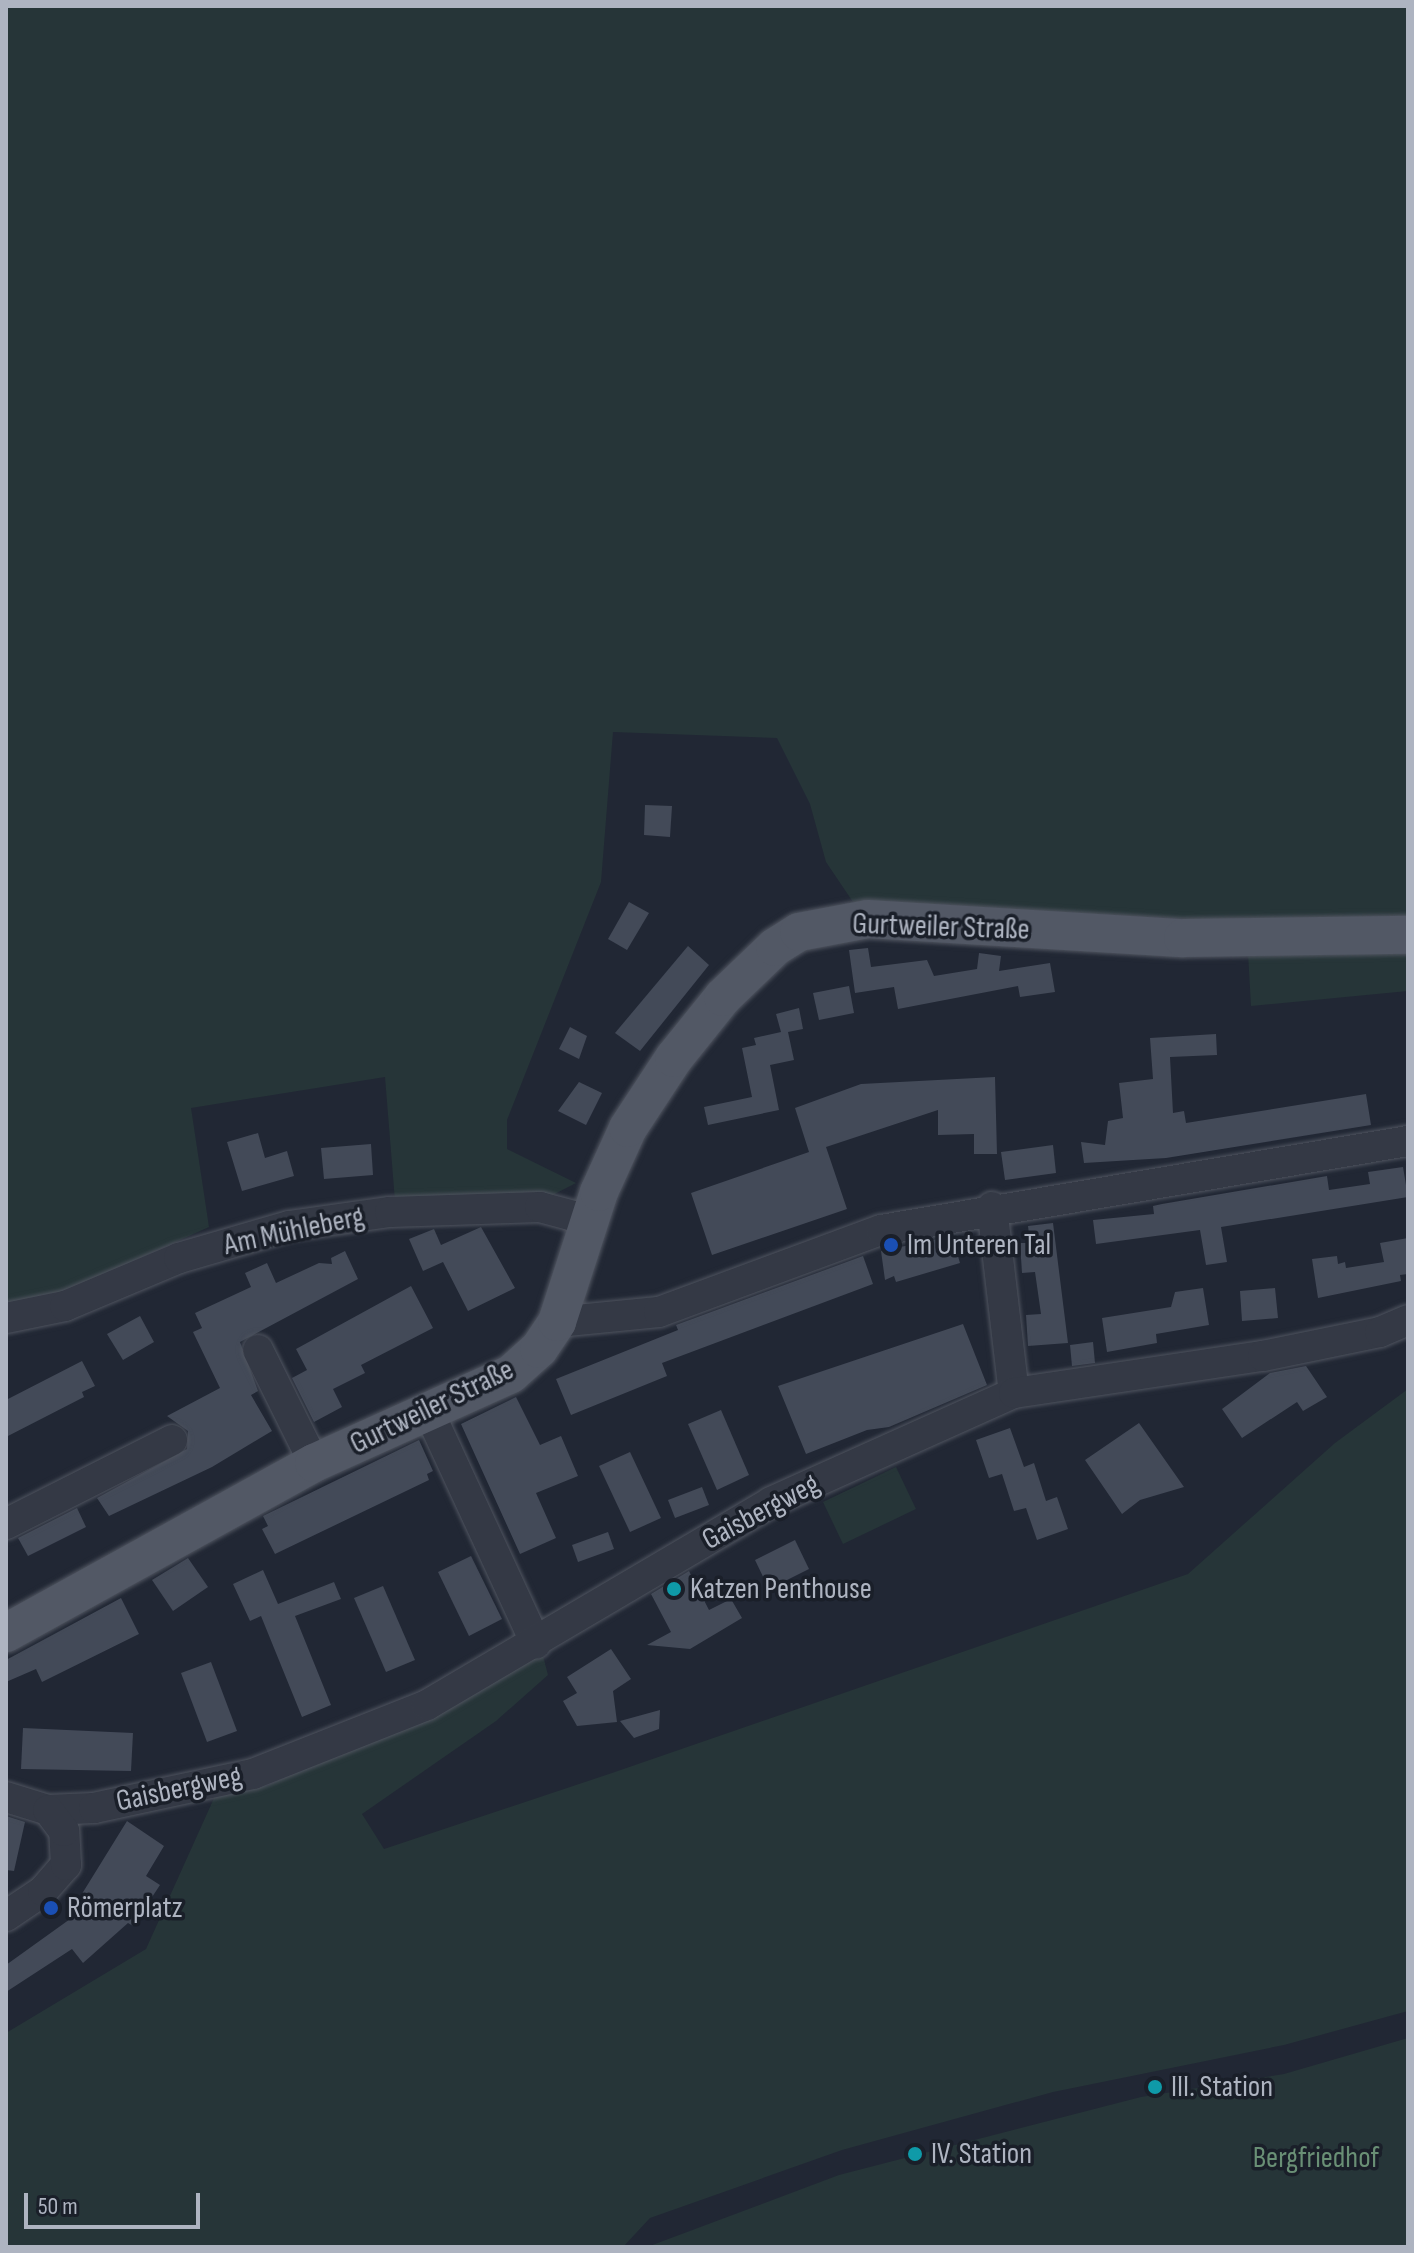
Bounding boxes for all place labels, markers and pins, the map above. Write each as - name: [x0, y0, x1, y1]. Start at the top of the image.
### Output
- place label: Im Unteren Tal: [907, 1227, 1051, 1263]
- marker: Im Unteren Tal: [882, 1236, 900, 1254]
- place label: Katzen Penthouse: [690, 1571, 872, 1607]
- marker: Katzen Penthouse: [665, 1580, 683, 1598]
- place label: Römerplatz: [67, 1890, 183, 1926]
- marker: Römerplatz: [42, 1899, 60, 1917]
- place label: III. Station: [1171, 2069, 1273, 2105]
- marker: III. Station: [1146, 2078, 1164, 2096]
- place label: IV. Station: [931, 2136, 1032, 2172]
- marker: IV. Station: [906, 2145, 924, 2163]

